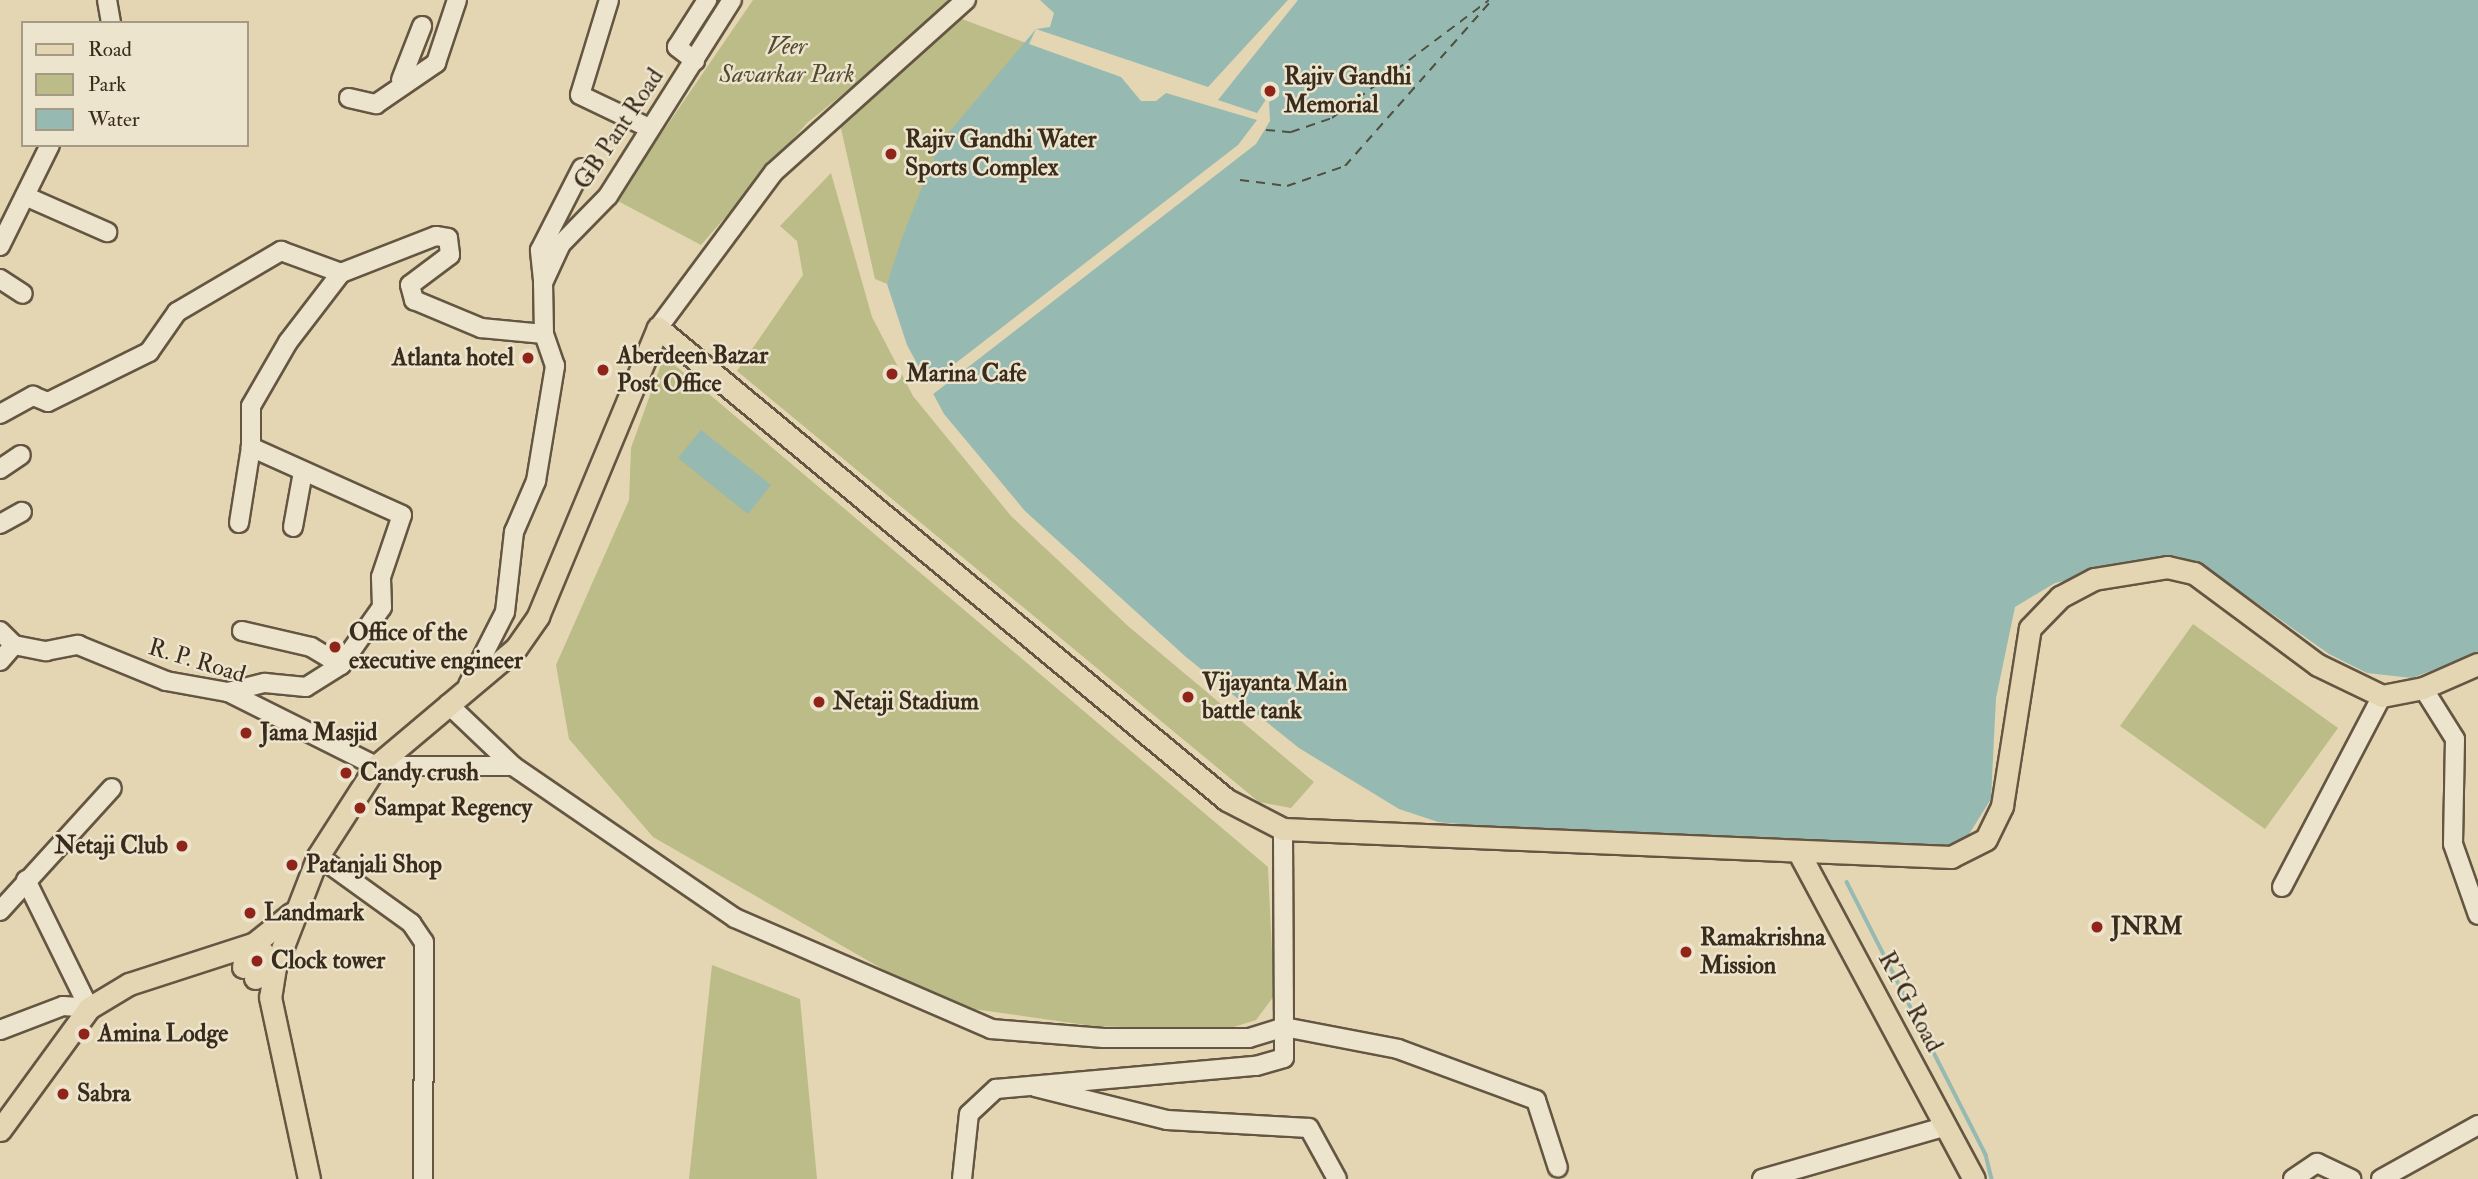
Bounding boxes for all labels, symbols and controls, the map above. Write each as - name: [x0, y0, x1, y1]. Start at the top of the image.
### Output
- legend: [21, 21, 248, 147]
- park label: Veer Savarkar Park: [720, 33, 854, 89]
- text: Road: [88, 36, 132, 63]
- street label: GB Pant Road: [568, 63, 670, 195]
- place label: Rajiv Gandhi Memorial: [1284, 63, 1411, 119]
- text: Park: [88, 71, 126, 98]
- marker: Rajiv Gandhi Memorial: [1262, 83, 1278, 99]
- text: Water: [88, 106, 140, 133]
- place label: Rajiv Gandhi Water Sports Complex: [905, 126, 1096, 182]
- marker: Rajiv Gandhi Water Sports Complex: [883, 146, 899, 162]
- place label: Aberdeen Bazar Post Office: [617, 342, 768, 398]
- place label: Atlanta hotel: [392, 344, 514, 372]
- marker: Atlanta hotel: [520, 350, 536, 366]
- place label: Marina Cafe: [906, 360, 1027, 388]
- marker: Aberdeen Bazar Post Office: [595, 362, 611, 378]
- marker: Marina Cafe: [884, 366, 900, 382]
- place label: Office of the executive engineer: [349, 619, 523, 675]
- street label: R. P. Road: [145, 633, 249, 689]
- marker: Office of the executive engineer: [327, 639, 343, 655]
- place label: Vijayanta Main battle tank: [1202, 669, 1347, 725]
- place label: Netaji Stadium: [833, 688, 979, 716]
- marker: Vijayanta Main battle tank: [1180, 689, 1196, 705]
- marker: Netaji Stadium: [811, 694, 827, 710]
- place label: Jama Masjid: [260, 719, 377, 747]
- marker: Jama Masjid: [238, 725, 254, 741]
- place label: Candy crush: [360, 759, 479, 787]
- marker: Candy crush: [338, 765, 354, 781]
- place label: Sampat Regency: [374, 794, 532, 822]
- marker: Sampat Regency: [352, 800, 368, 816]
- place label: Netaji Club: [55, 832, 168, 860]
- marker: Netaji Club: [174, 838, 190, 854]
- place label: Patanjali Shop: [306, 851, 442, 879]
- marker: Patanjali Shop: [284, 857, 300, 873]
- place label: Landmark: [264, 899, 364, 927]
- marker: Landmark: [242, 905, 258, 921]
- place label: JNRM: [2111, 913, 2183, 941]
- marker: JNRM: [2089, 919, 2105, 935]
- place label: Ramakrishna Mission: [1700, 924, 1825, 980]
- marker: Ramakrishna Mission: [1678, 944, 1694, 960]
- place label: Clock tower: [271, 947, 385, 975]
- street label: RTG Road: [1871, 947, 1949, 1057]
- marker: Clock tower: [249, 953, 265, 969]
- place label: Amina Lodge: [98, 1020, 228, 1048]
- marker: Amina Lodge: [76, 1026, 92, 1042]
- place label: Sabra: [77, 1080, 131, 1108]
- marker: Sabra: [55, 1086, 71, 1102]

